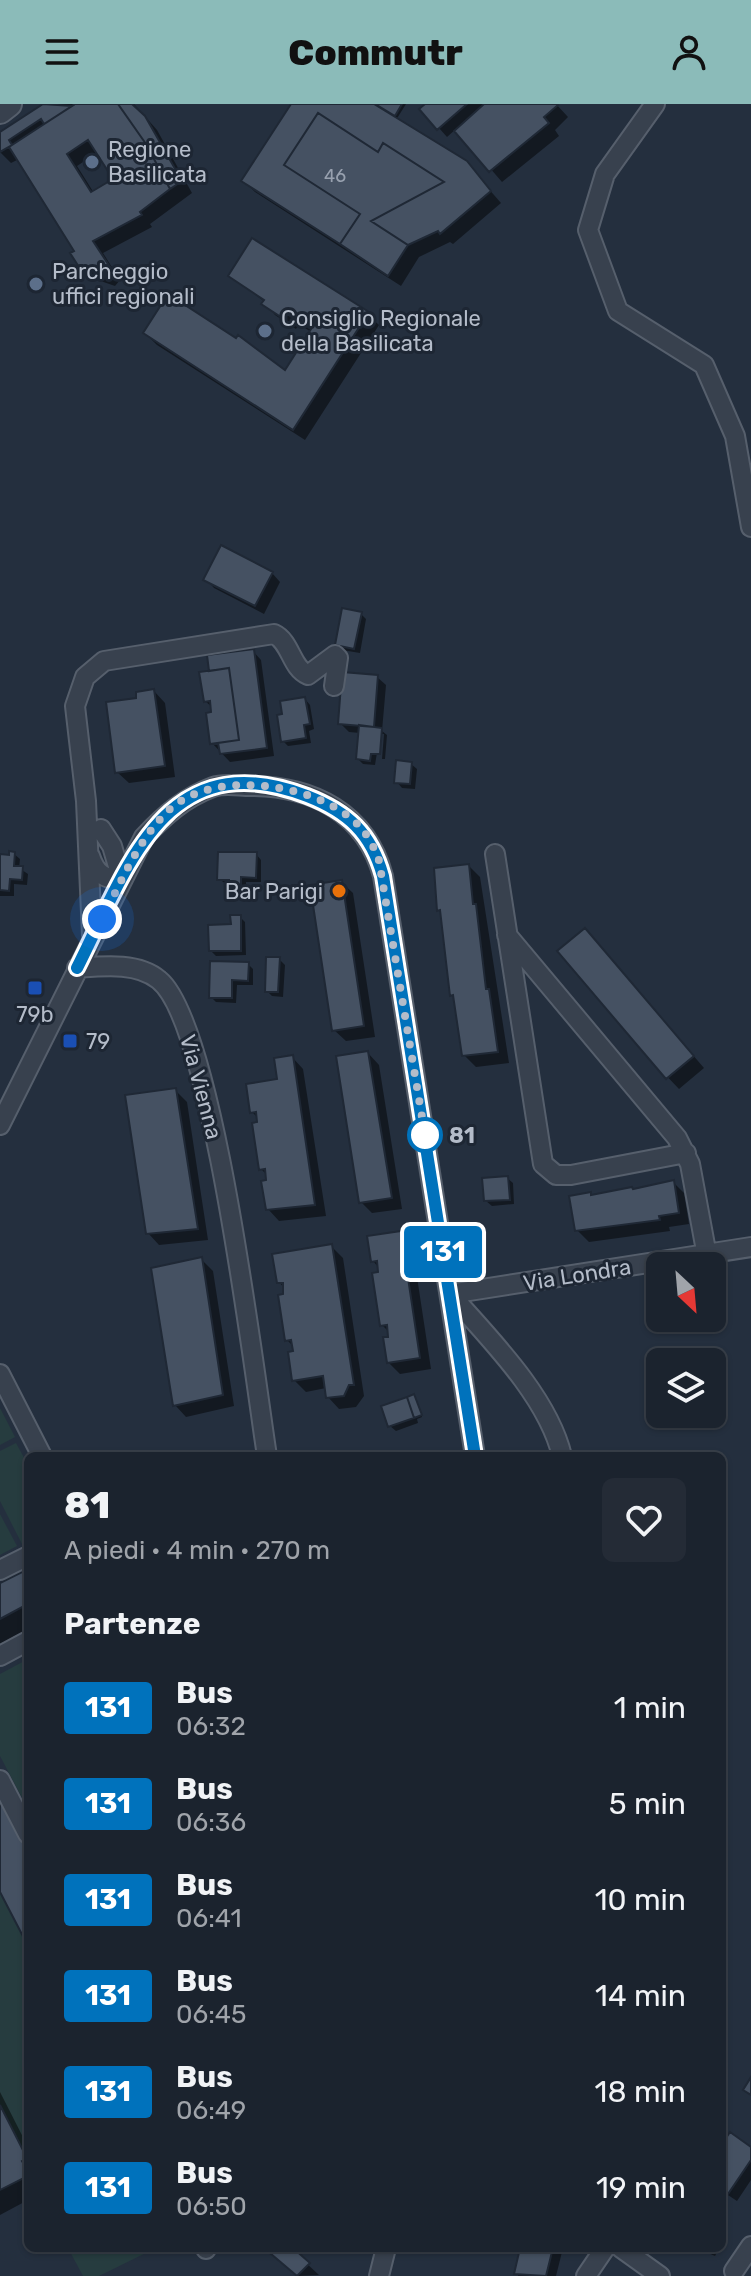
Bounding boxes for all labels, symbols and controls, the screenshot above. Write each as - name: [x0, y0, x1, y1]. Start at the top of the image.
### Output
- icon: menu: [40, 30, 84, 74]
- icon: person: [667, 30, 711, 74]
- text: Commutr: [288, 31, 463, 74]
- place label: Regione Basilicata: [108, 136, 207, 188]
- marker: Regione Basilicata: [83, 153, 101, 171]
- house number: 46: [324, 165, 346, 187]
- place label: Parcheggio uffici regionali: [52, 258, 195, 310]
- marker: Parcheggio uffici regionali: [27, 275, 45, 293]
- place label: Consiglio Regionale della Basilicata: [281, 305, 481, 357]
- marker: Consiglio Regionale della Basilicata: [256, 322, 274, 340]
- place label: Bar Parigi: [225, 878, 323, 905]
- marker: Bar Parigi: [330, 882, 348, 900]
- your location: [82, 899, 122, 939]
- marker: 79b: [26, 979, 44, 997]
- place label: 79b: [16, 1001, 54, 1028]
- place label: 79: [86, 1028, 110, 1055]
- marker: 79: [61, 1032, 79, 1050]
- street label: Via Vienna: [174, 1032, 228, 1142]
- marker: 81: [408, 1118, 442, 1152]
- place label: 81: [449, 1122, 475, 1149]
- line badge: 131: [397, 1226, 489, 1278]
- text: 131: [420, 1235, 466, 1268]
- north arrow: [646, 1252, 726, 1332]
- map controls: [646, 1252, 726, 1428]
- street label: Via Londra: [521, 1253, 633, 1297]
- button: layers: [646, 1348, 726, 1428]
- button: heart: [602, 1478, 686, 1562]
- text: 81: [64, 1482, 110, 1528]
- text: A piedi · 4 min · 270 m: [64, 1535, 330, 1566]
- text: Partenze: [64, 1606, 201, 1642]
- text: Bus: [176, 1675, 233, 1711]
- text: 1 min: [614, 1690, 686, 1726]
- text: 131: [85, 1691, 131, 1724]
- text: 06:32: [176, 1711, 246, 1742]
- text: Bus: [176, 1771, 233, 1807]
- text: 5 min: [609, 1786, 686, 1822]
- text: 131: [85, 1787, 131, 1820]
- text: 06:36: [176, 1807, 246, 1838]
- text: Bus: [176, 1867, 233, 1903]
- text: 10 min: [595, 1882, 686, 1918]
- text: 131: [85, 1883, 131, 1916]
- text: 06:41: [176, 1903, 242, 1934]
- text: Bus: [176, 1963, 233, 1999]
- text: 14 min: [595, 1978, 686, 2014]
- text: 131: [85, 1979, 131, 2012]
- text: 06:45: [176, 1999, 246, 2030]
- text: Bus: [176, 2059, 233, 2095]
- text: 18 min: [595, 2074, 686, 2110]
- text: 131: [85, 2075, 131, 2108]
- text: 06:49: [176, 2095, 246, 2126]
- text: Bus: [176, 2155, 233, 2191]
- text: 19 min: [596, 2170, 686, 2206]
- text: 131: [85, 2171, 131, 2204]
- text: 06:50: [176, 2191, 247, 2222]

